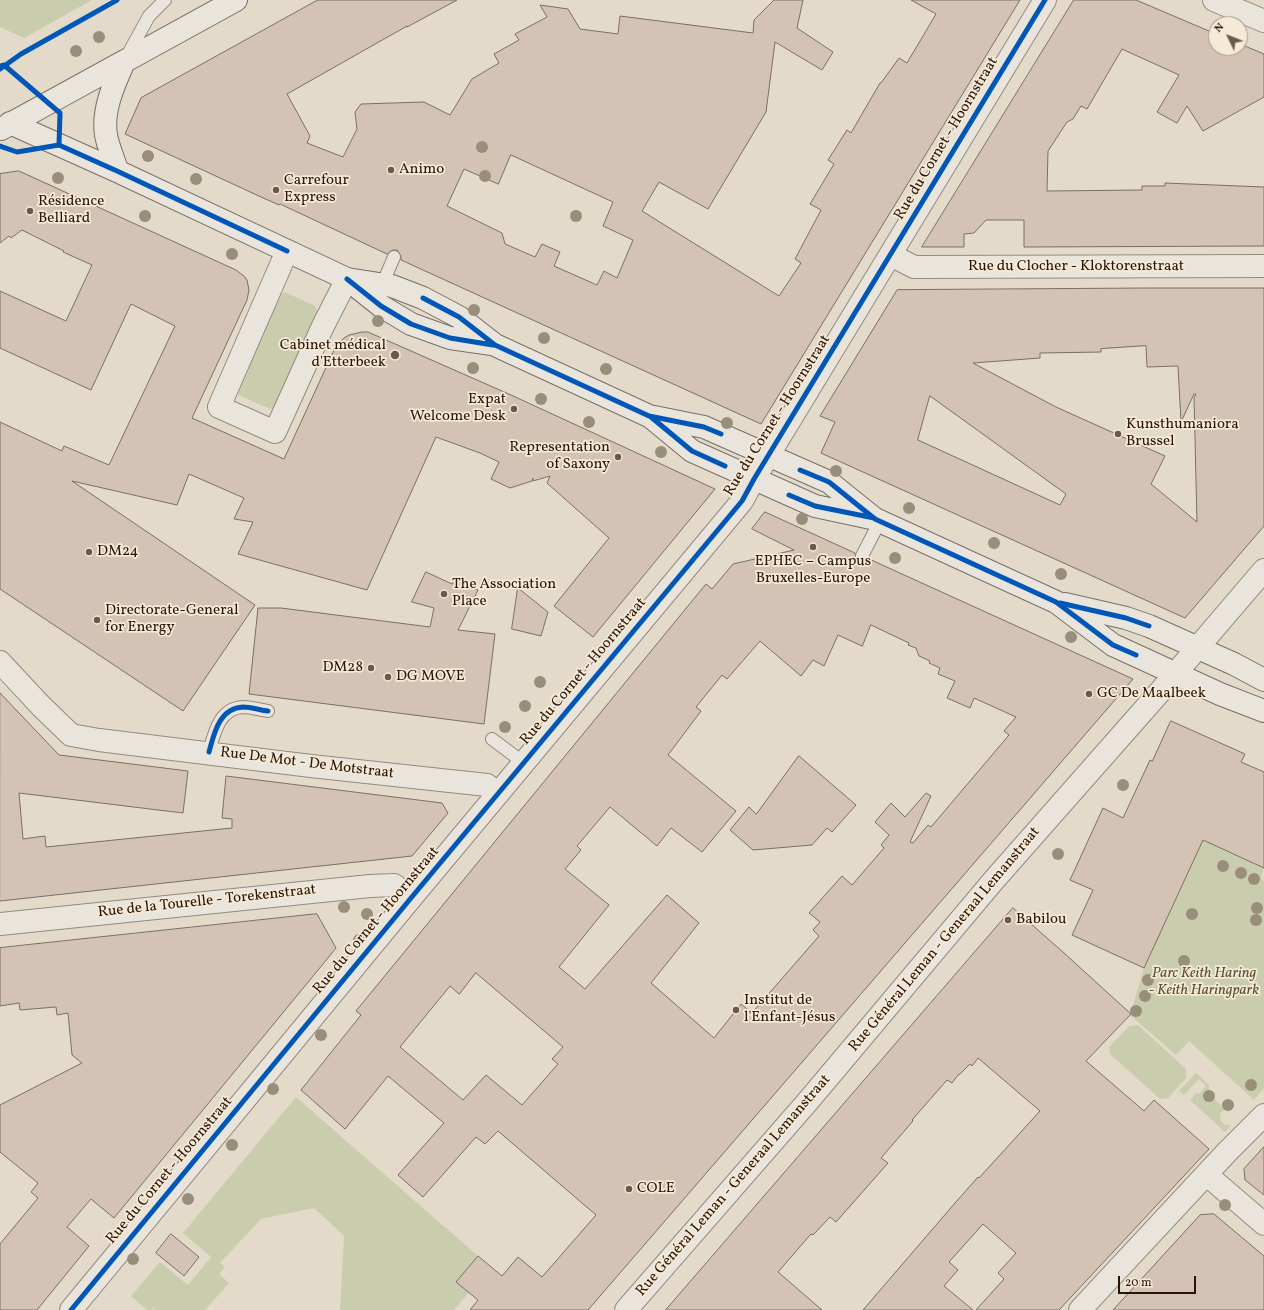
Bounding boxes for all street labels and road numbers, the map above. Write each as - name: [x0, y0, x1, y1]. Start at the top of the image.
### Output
- street label: Rue du Cornet - Hoornstraat: [891, 54, 1003, 224]
- street label: Rue du Clocher - Kloktorenstraat: [968, 258, 1184, 276]
- street label: Rue du Cornet - Hoornstraat: [721, 332, 835, 500]
- street label: Rue du Cornet - Hoornstraat: [517, 595, 651, 749]
- street label: Rue De Mot - De Motstraat: [219, 744, 395, 784]
- street label: Rue Général Leman - Generaal Lemanstraat: [846, 824, 1044, 1056]
- street label: Rue du Cornet - Hoornstraat: [310, 844, 444, 998]
- street label: Rue de la Tourelle - Torekenstraat: [97, 882, 317, 922]
- street label: Rue Général Leman - Generaal Lemanstraat: [633, 1072, 835, 1300]
- street label: Rue du Cornet - Hoornstraat: [103, 1094, 237, 1248]

